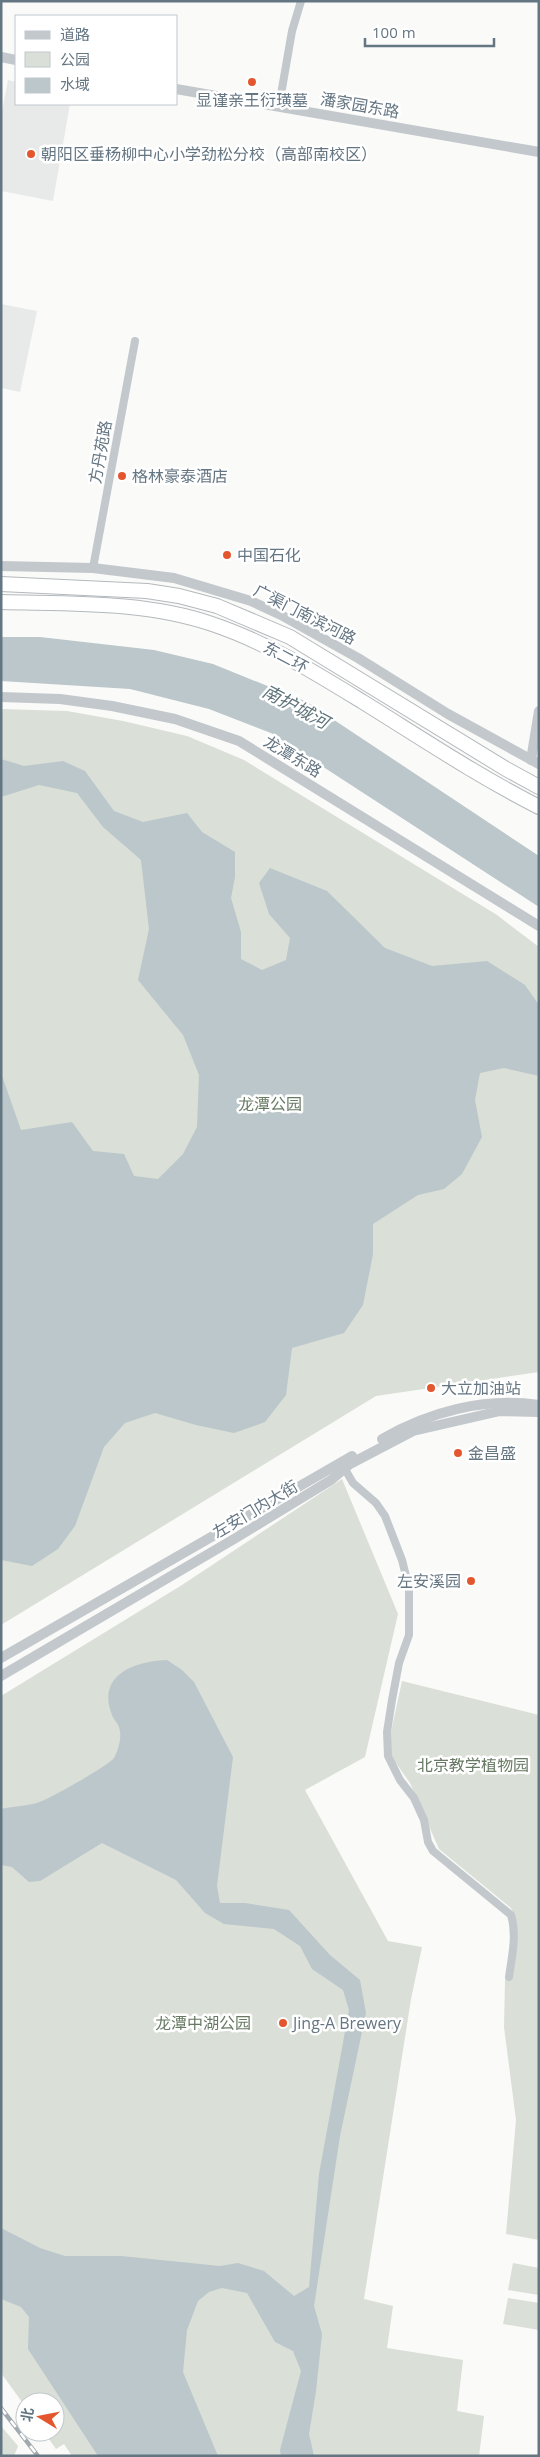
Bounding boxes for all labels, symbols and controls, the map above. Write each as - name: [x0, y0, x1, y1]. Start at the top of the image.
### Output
- legend: [15, 15, 178, 105]
- scale bar: [365, 15, 494, 47]
- text: 100 m: [372, 22, 416, 42]
- text: 道路: [60, 24, 90, 44]
- text: 公园: [60, 49, 90, 69]
- text: 水域: [60, 74, 90, 94]
- marker: 显谨亲王衍璜墓: [246, 76, 258, 88]
- street label: 潘家园东路: [319, 87, 401, 123]
- place label: 显谨亲王衍璜墓: [196, 89, 308, 111]
- place label: 朝阳区垂杨柳中心小学劲松分校（高部南校区）: [41, 143, 377, 165]
- marker: 朝阳区垂杨柳中心小学劲松分校（高部南校区）: [25, 148, 37, 160]
- street label: 方丹苑路: [84, 419, 116, 485]
- place label: 格林豪泰酒店: [132, 465, 228, 487]
- marker: 格林豪泰酒店: [116, 470, 128, 482]
- place label: 中国石化: [237, 544, 301, 566]
- marker: 中国石化: [221, 549, 233, 561]
- street label: 广渠门南滨河路: [250, 579, 360, 649]
- street label: 东二环: [260, 636, 312, 678]
- water label: 南护城河: [259, 679, 336, 735]
- street label: 龙潭东路: [260, 730, 326, 782]
- park label: 龙潭公园: [238, 1093, 302, 1115]
- place label: 大立加油站: [441, 1377, 521, 1399]
- marker: 大立加油站: [425, 1382, 437, 1394]
- place label: 金昌盛: [468, 1442, 516, 1464]
- marker: 金昌盛: [452, 1447, 464, 1459]
- street label: 左安门内大街: [208, 1475, 302, 1543]
- place label: 左安溪园: [397, 1570, 461, 1592]
- marker: 左安溪园: [465, 1575, 477, 1587]
- park label: 北京教学植物园: [417, 1754, 529, 1776]
- park label: 龙潭中湖公园: [155, 2012, 251, 2034]
- place label: Jing-A Brewery: [291, 2012, 402, 2034]
- marker: Jing-A Brewery: [277, 2017, 289, 2029]
- north arrow: [15, 2392, 65, 2442]
- text: 北: [16, 2406, 37, 2423]

